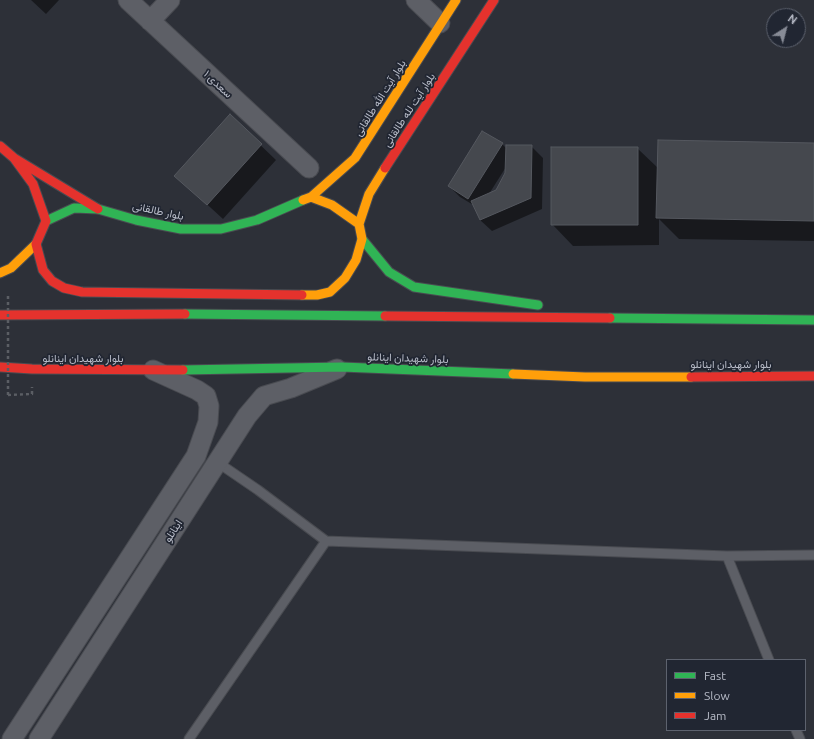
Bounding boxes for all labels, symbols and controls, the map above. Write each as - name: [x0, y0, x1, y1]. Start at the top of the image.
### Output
- north arrow: [766, 8, 806, 48]
- text: N: [786, 12, 799, 26]
- street label: بلوار آیت الله طالقانی: [351, 57, 409, 139]
- street label: سعدی ۱: [201, 67, 235, 101]
- street label: بلوار آیت لله طالقانی: [380, 70, 438, 150]
- street label: بلوار طالقانی: [131, 199, 185, 223]
- street label: بلوار شهیدان اینانلو: [367, 350, 449, 366]
- street label: بلوار شهیدان اینانلو: [42, 351, 124, 365]
- street label: بلوار شهیدان اینانلو: [690, 357, 772, 371]
- street label: اینانلو: [161, 517, 185, 545]
- legend: [666, 659, 806, 731]
- text: Fast: [704, 669, 726, 682]
- text: Slow: [704, 689, 730, 702]
- text: Jam: [704, 709, 726, 722]

